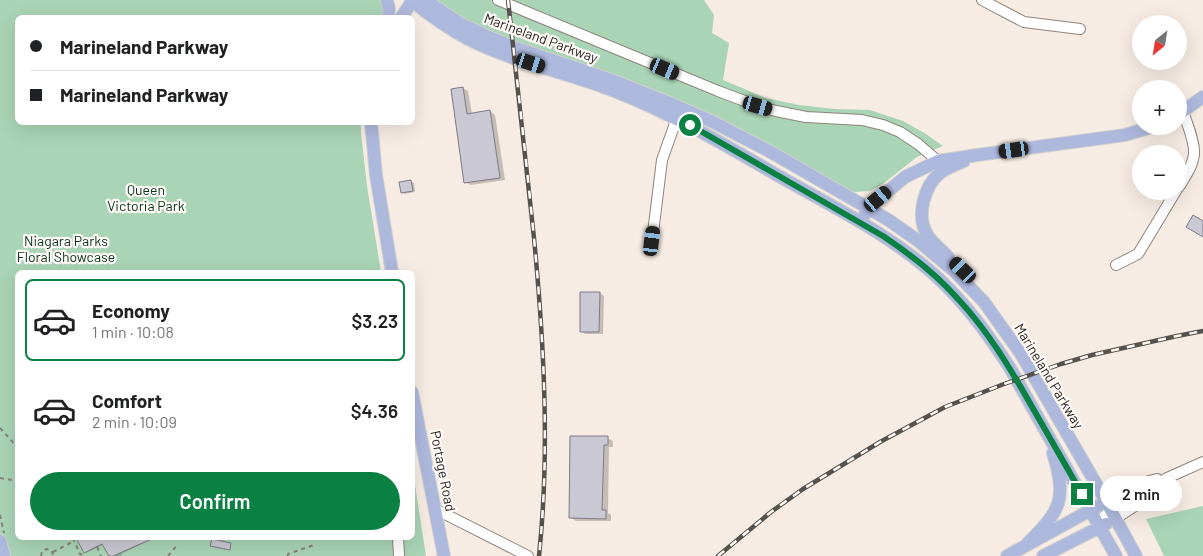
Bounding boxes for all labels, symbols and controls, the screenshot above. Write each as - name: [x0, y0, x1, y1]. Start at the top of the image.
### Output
- street label: Marineland Parkway: [482, 9, 601, 66]
- north arrow: [1132, 15, 1188, 70]
- map controls: [1132, 15, 1187, 200]
- text: Marineland Parkway: [60, 35, 228, 58]
- car: [514, 51, 547, 75]
- car: [648, 56, 681, 82]
- button: +: [1132, 80, 1187, 135]
- text: Marineland Parkway: [60, 83, 228, 106]
- car: [741, 95, 774, 117]
- route start: [679, 114, 701, 136]
- car: [998, 140, 1029, 160]
- button: −: [1132, 145, 1187, 200]
- park label: Queen Victoria Park: [107, 181, 185, 214]
- car: [861, 184, 894, 214]
- car: [642, 225, 661, 257]
- park label: Niagara Parks Floral Showcase: [17, 232, 115, 265]
- car: [946, 254, 979, 286]
- icon: car: [32, 298, 77, 343]
- text: Economy: [92, 299, 170, 322]
- text: $3.23: [352, 309, 398, 332]
- street label: Marineland Parkway: [1011, 320, 1088, 432]
- text: 1 min · 10:08: [92, 322, 174, 341]
- icon: car: [32, 388, 77, 433]
- text: Comfort: [92, 389, 162, 412]
- text: $4.36: [351, 399, 398, 422]
- text: 2 min · 10:09: [92, 412, 177, 431]
- street label: Portage Road: [427, 429, 460, 513]
- button: Confirm: [30, 472, 400, 530]
- callout: 2 min: [1100, 476, 1182, 512]
- route end: [1071, 483, 1093, 505]
- text: 2 min: [1122, 484, 1160, 503]

